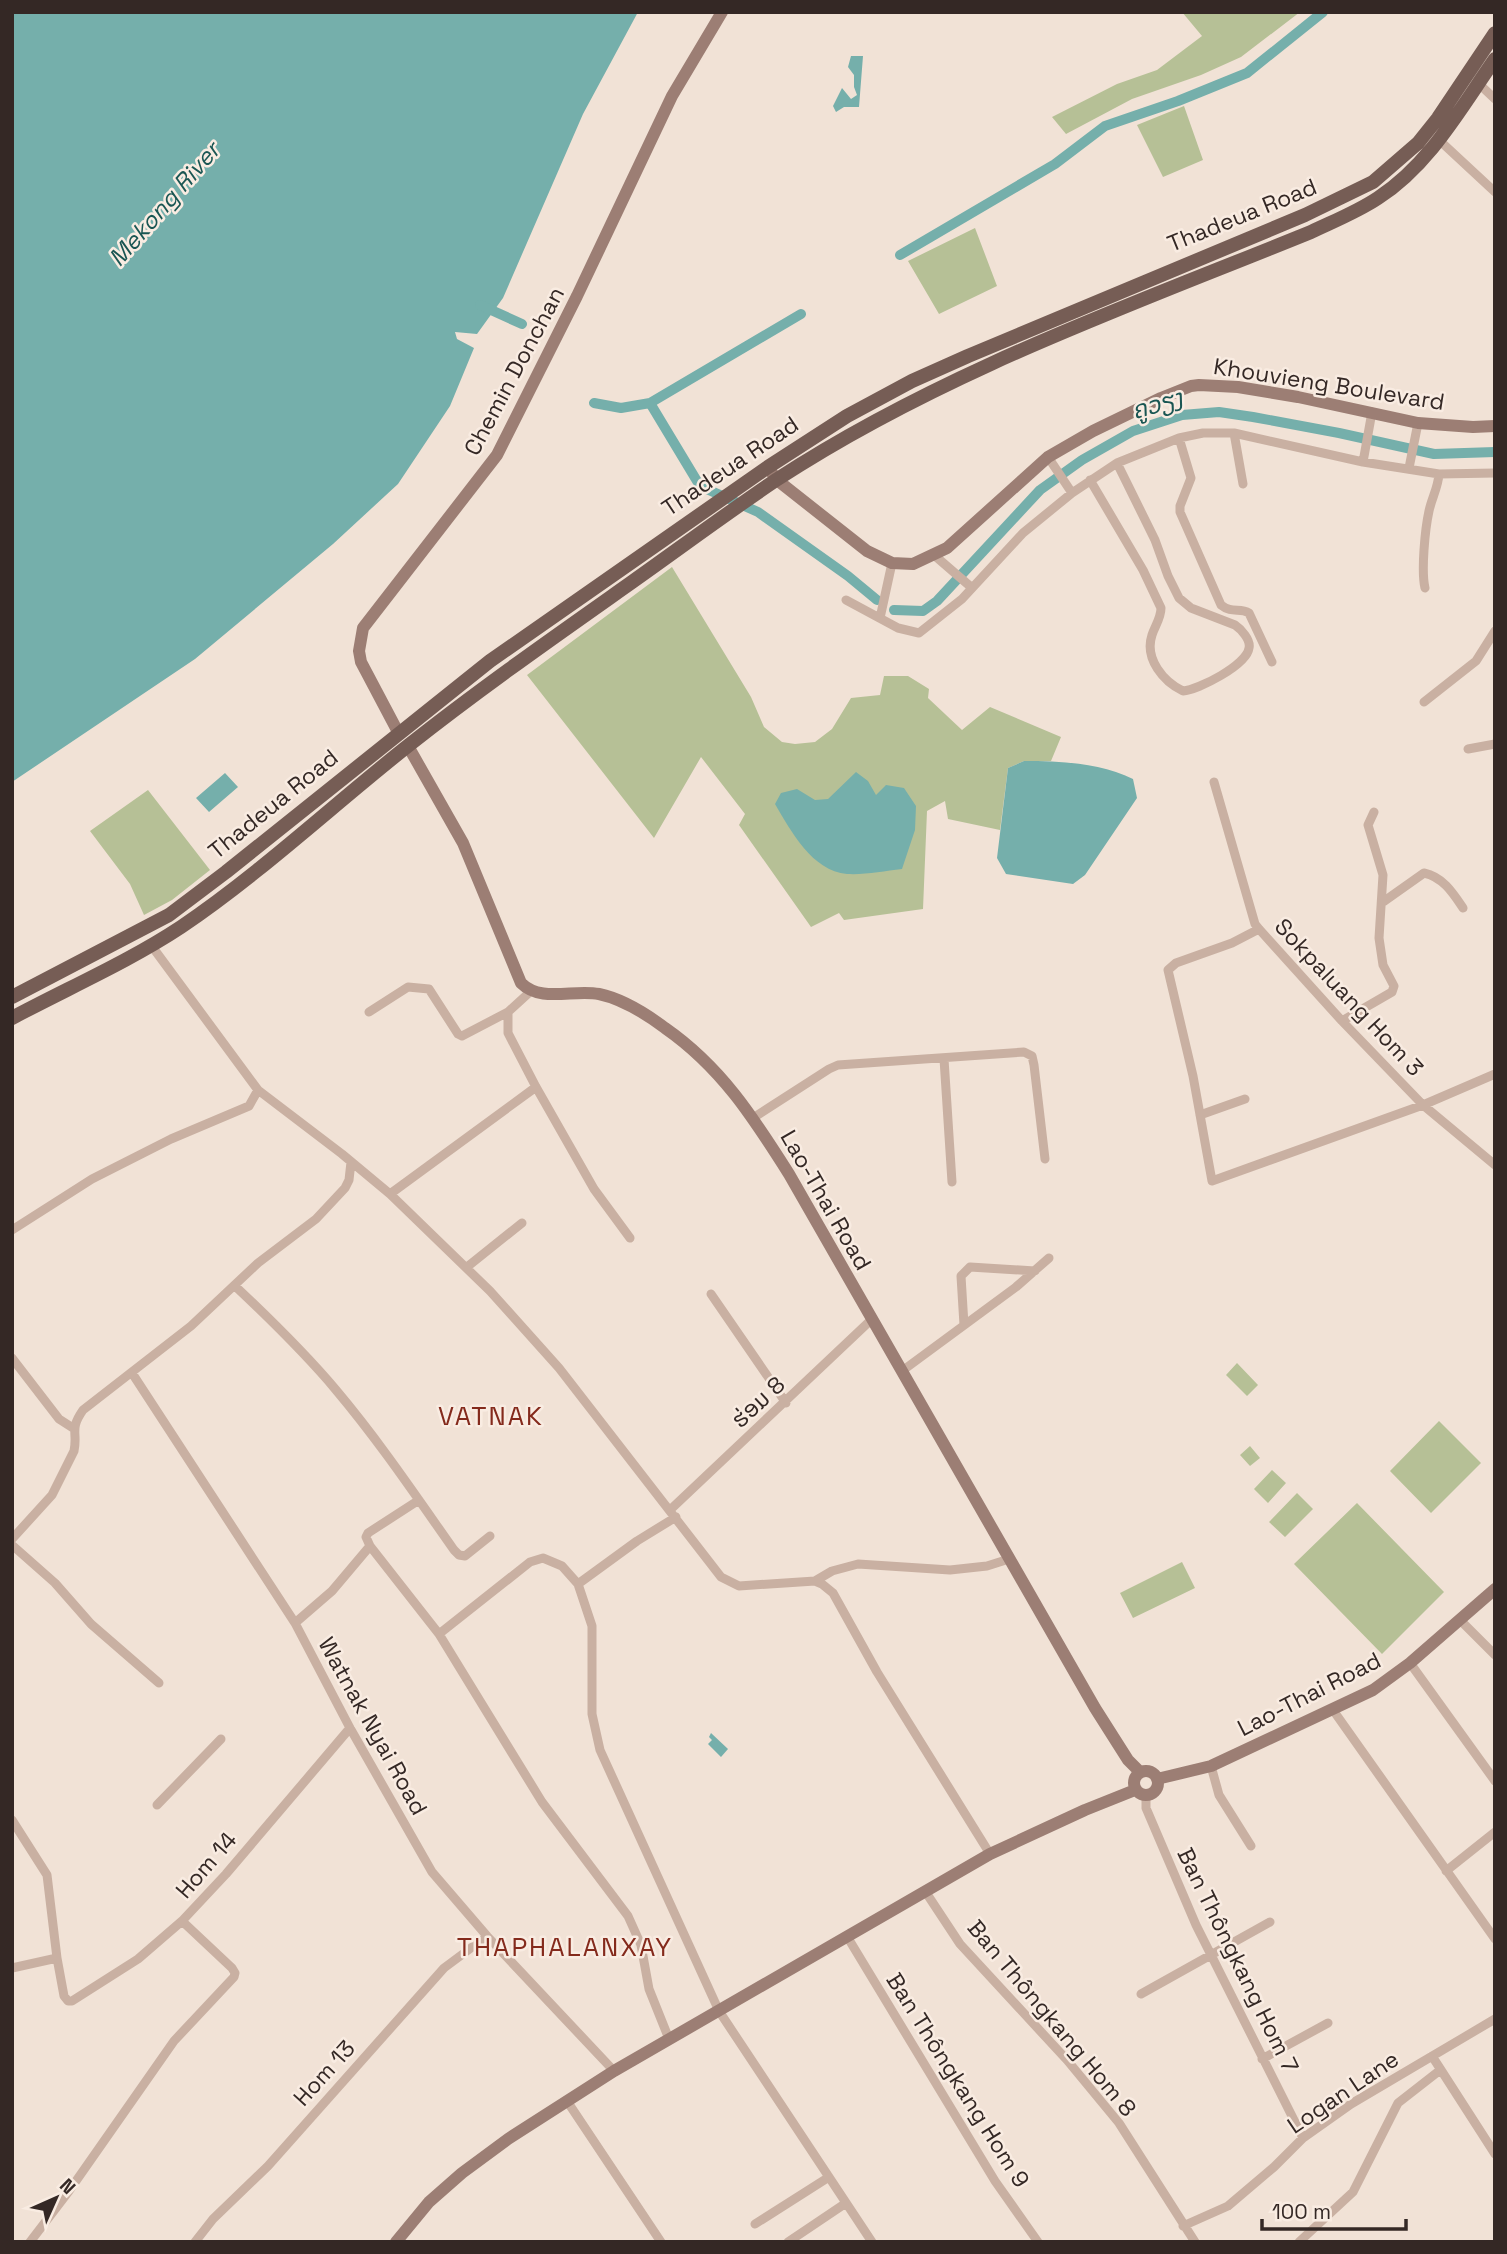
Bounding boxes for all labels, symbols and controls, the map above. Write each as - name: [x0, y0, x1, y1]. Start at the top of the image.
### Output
- water label: Mekong River: [101, 133, 229, 273]
- street label: Thadeua Road: [1163, 171, 1321, 259]
- street label: Chemin Donchan: [457, 282, 571, 460]
- street label: Khouvieng Boulevard: [1211, 351, 1447, 417]
- water label: ຄູວຽງ: [1128, 382, 1187, 426]
- street label: Thadeua Road: [656, 409, 804, 523]
- street label: Thadeua Road: [202, 742, 344, 866]
- street label: Sokpaluang Hom 3: [1268, 912, 1430, 1082]
- street label: Lao-Thai Road: [774, 1124, 878, 1276]
- street label: ຮ່ອມ 8: [725, 1370, 791, 1434]
- district label: VATNAK: [438, 1399, 544, 1433]
- street label: Watnak Nyai Road: [312, 1632, 434, 1820]
- street label: Lao-Thai Road: [1232, 1645, 1386, 1743]
- street label: Hom 14: [169, 1825, 243, 1905]
- street label: Ban Thôngkang Hom 7: [1170, 1843, 1306, 2077]
- street label: Ban Thôngkang Hom 8: [961, 1913, 1143, 2123]
- district label: THAPHALANXAY: [457, 1930, 673, 1964]
- street label: Ban Thôngkang Hom 9: [880, 1967, 1036, 2193]
- street label: Hom 13: [287, 2034, 361, 2112]
- street label: Logan Lane: [1281, 2044, 1405, 2140]
- north arrow: [21, 2163, 91, 2233]
- text: N: [54, 2173, 81, 2200]
- scale bar: [1262, 2188, 1406, 2232]
- text: 100 m: [1272, 2198, 1331, 2225]

